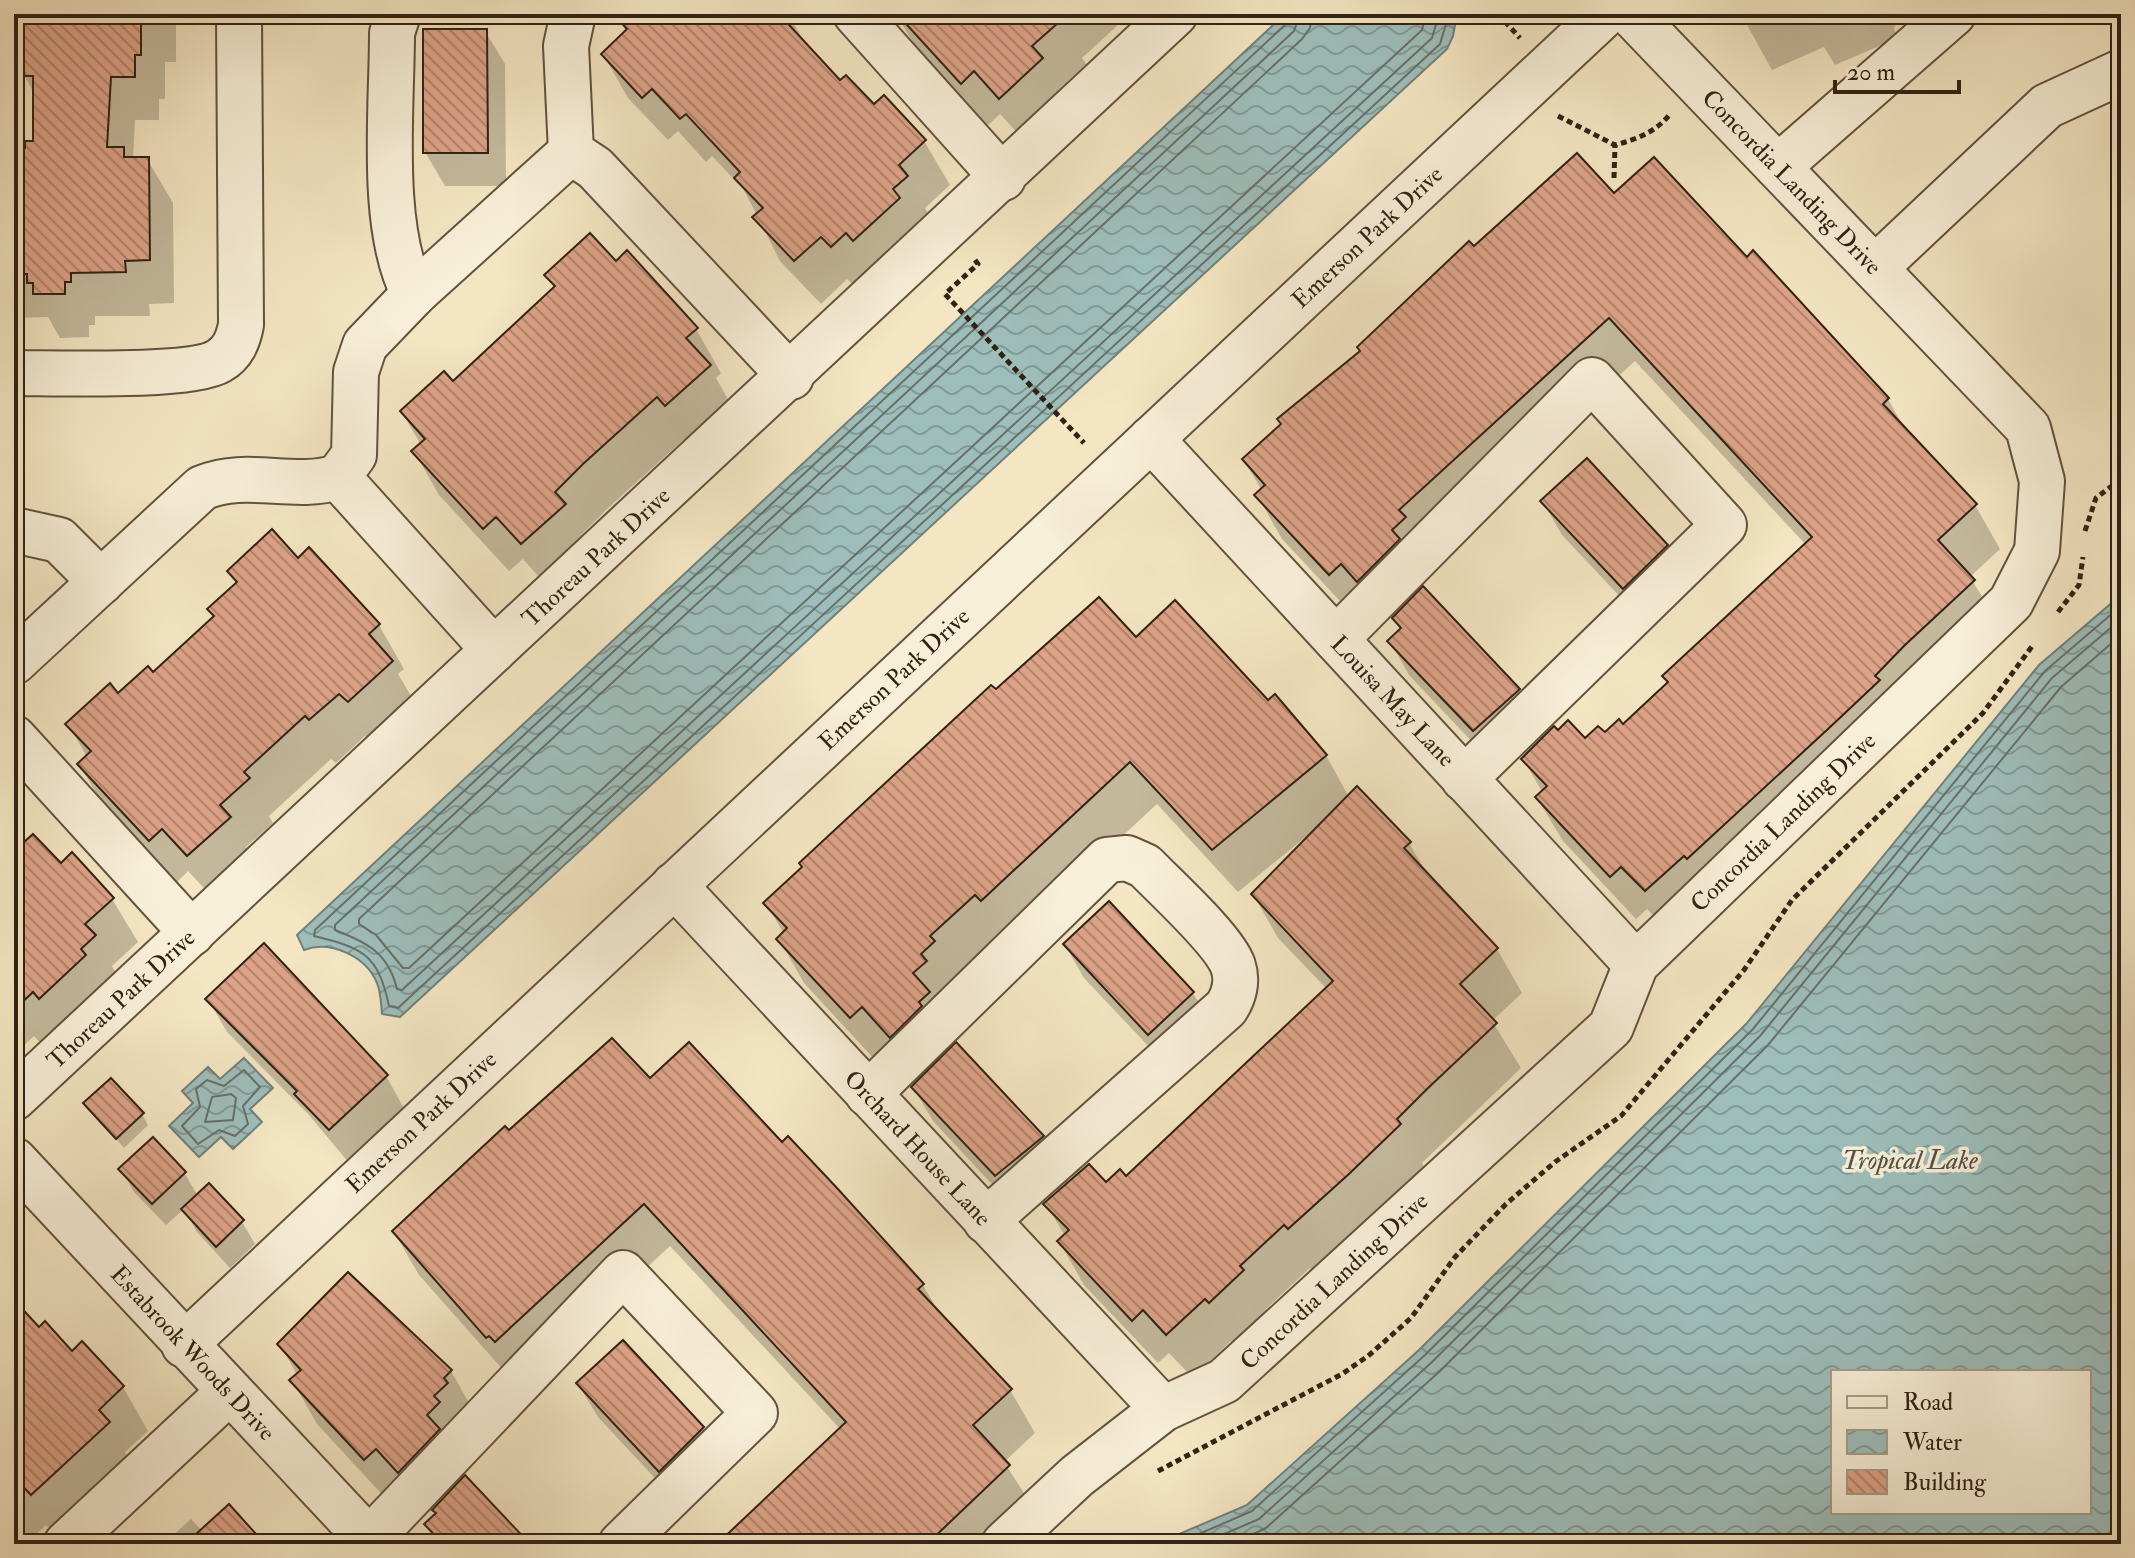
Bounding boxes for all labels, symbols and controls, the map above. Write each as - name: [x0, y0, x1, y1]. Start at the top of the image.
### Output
- scale bar: [1835, 44, 1959, 94]
- text: 20 m: [1847, 57, 1896, 88]
- street label: Concordia Landing Drive: [1695, 83, 1888, 282]
- street label: Emerson Park Drive: [1285, 159, 1449, 315]
- street label: Thoreau Park Drive: [516, 481, 677, 634]
- street label: Emerson Park Drive: [812, 601, 976, 757]
- street label: Louisa May Lane: [1324, 629, 1462, 774]
- street label: Concordia Landing Drive: [1684, 726, 1883, 919]
- street label: Thoreau Park Drive: [41, 923, 202, 1076]
- street label: Emerson Park Drive: [339, 1044, 503, 1200]
- street label: Orchard House Lane: [837, 1064, 998, 1233]
- water label: Tropical Lake: [1842, 1145, 1978, 1177]
- street label: Concordia Landing Drive: [1234, 1186, 1435, 1377]
- street label: Estabrook Woods Drive: [103, 1259, 282, 1448]
- legend: [1831, 1370, 2091, 1514]
- text: Road: [1903, 1387, 1953, 1418]
- text: Water: [1902, 1427, 1962, 1458]
- text: Building: [1903, 1467, 1987, 1498]

